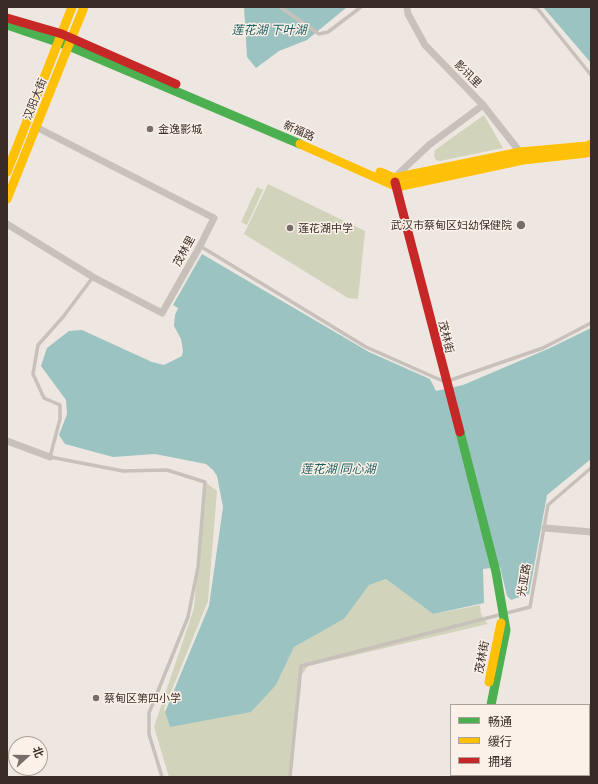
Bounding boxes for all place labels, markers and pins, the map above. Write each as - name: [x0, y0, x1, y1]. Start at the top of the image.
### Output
- place label: 金逸影城: [158, 122, 202, 136]
- marker: 金逸影城: [145, 124, 155, 134]
- place label: 武汉市蔡甸区妇幼保健院: [391, 218, 512, 232]
- marker: 武汉市蔡甸区妇幼保健院: [515, 219, 527, 231]
- place label: 莲花湖中学: [298, 221, 353, 235]
- marker: 莲花湖中学: [285, 223, 295, 233]
- place label: 蔡甸区第四小学: [104, 691, 181, 705]
- marker: 蔡甸区第四小学: [91, 693, 101, 703]

